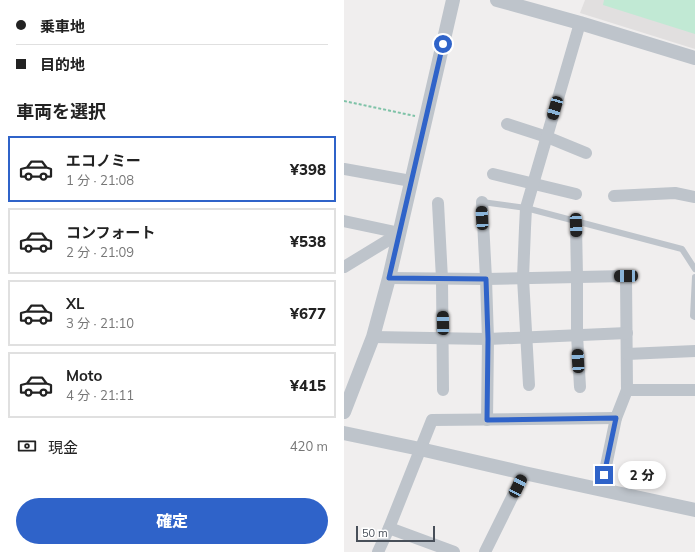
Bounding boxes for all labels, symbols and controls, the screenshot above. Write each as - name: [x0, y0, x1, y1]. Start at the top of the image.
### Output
- text: 乗車地: [40, 17, 85, 36]
- route start: [434, 35, 452, 53]
- text: 目的地: [40, 55, 85, 74]
- car: [546, 95, 564, 121]
- text: 車両を選択: [16, 100, 106, 123]
- icon: car: [18, 151, 54, 187]
- text: エコノミー: [66, 151, 141, 170]
- text: ¥398: [290, 160, 326, 179]
- text: 1 分 · 21:08: [66, 172, 134, 188]
- car: [475, 206, 489, 230]
- car: [570, 213, 582, 237]
- icon: car: [18, 223, 54, 259]
- text: コンフォート: [66, 223, 156, 242]
- text: ¥538: [290, 232, 326, 251]
- text: 2 分 · 21:09: [66, 244, 134, 260]
- car: [614, 270, 638, 282]
- text: XL: [66, 294, 84, 313]
- icon: car: [18, 295, 54, 331]
- text: ¥677: [290, 304, 326, 323]
- car: [437, 311, 449, 335]
- text: 3 分 · 21:10: [66, 315, 134, 331]
- car: [571, 349, 585, 373]
- text: Moto: [66, 366, 102, 385]
- icon: car: [18, 367, 54, 403]
- text: ¥415: [290, 376, 326, 395]
- text: 4 分 · 21:11: [66, 387, 134, 403]
- icon: cash: [16, 435, 38, 457]
- text: 現金: [48, 438, 78, 457]
- text: 420 m: [290, 438, 328, 454]
- callout: 2 分: [618, 461, 666, 489]
- route end: [595, 466, 613, 484]
- text: 2 分: [630, 467, 654, 483]
- car: [507, 473, 529, 499]
- button: 確定: [16, 498, 328, 544]
- scale bar: [356, 524, 435, 543]
- text: 50 m: [362, 526, 388, 540]

